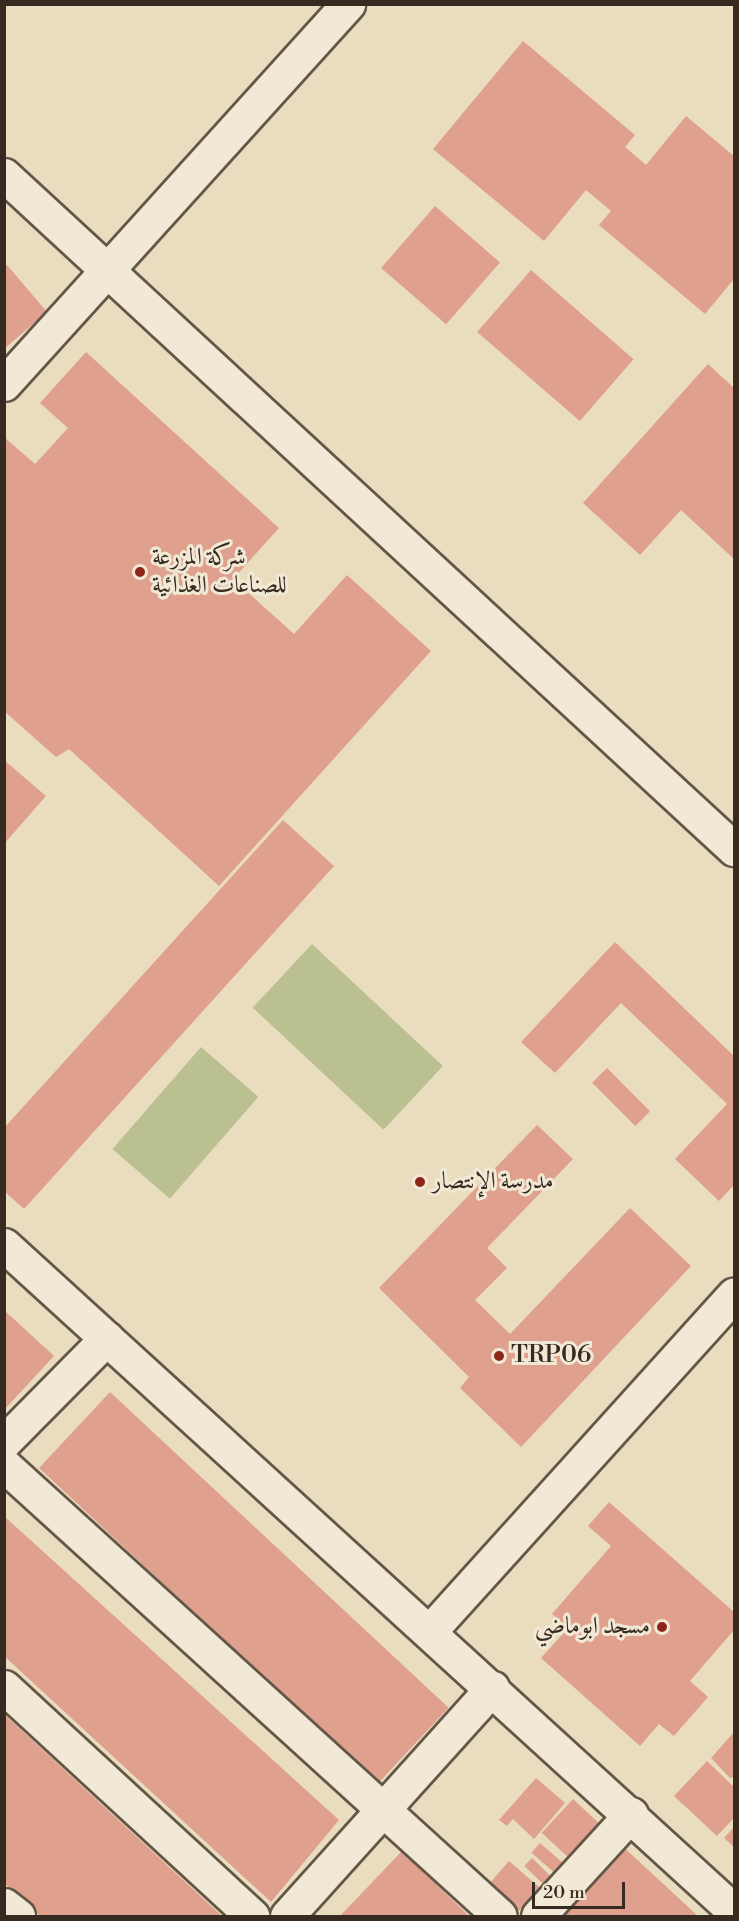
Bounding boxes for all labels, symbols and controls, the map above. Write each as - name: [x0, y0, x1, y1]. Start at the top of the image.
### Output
- place label: شركة المزرعة للصناعات الغذائية: [152, 544, 287, 600]
- marker: شركة المزرعة للصناعات الغذائية: [133, 565, 147, 579]
- place label: مدرسة الإنتصار: [432, 1168, 554, 1196]
- marker: مدرسة الإنتصار: [413, 1175, 427, 1189]
- place label: TRP06: [511, 1342, 591, 1370]
- marker: TRP06: [492, 1349, 506, 1363]
- place label: مسجد ابوماضي: [535, 1613, 650, 1641]
- marker: مسجد ابوماضي: [655, 1620, 669, 1634]
- scale bar: [535, 1870, 628, 1908]
- text: 20 m: [543, 1881, 585, 1904]

